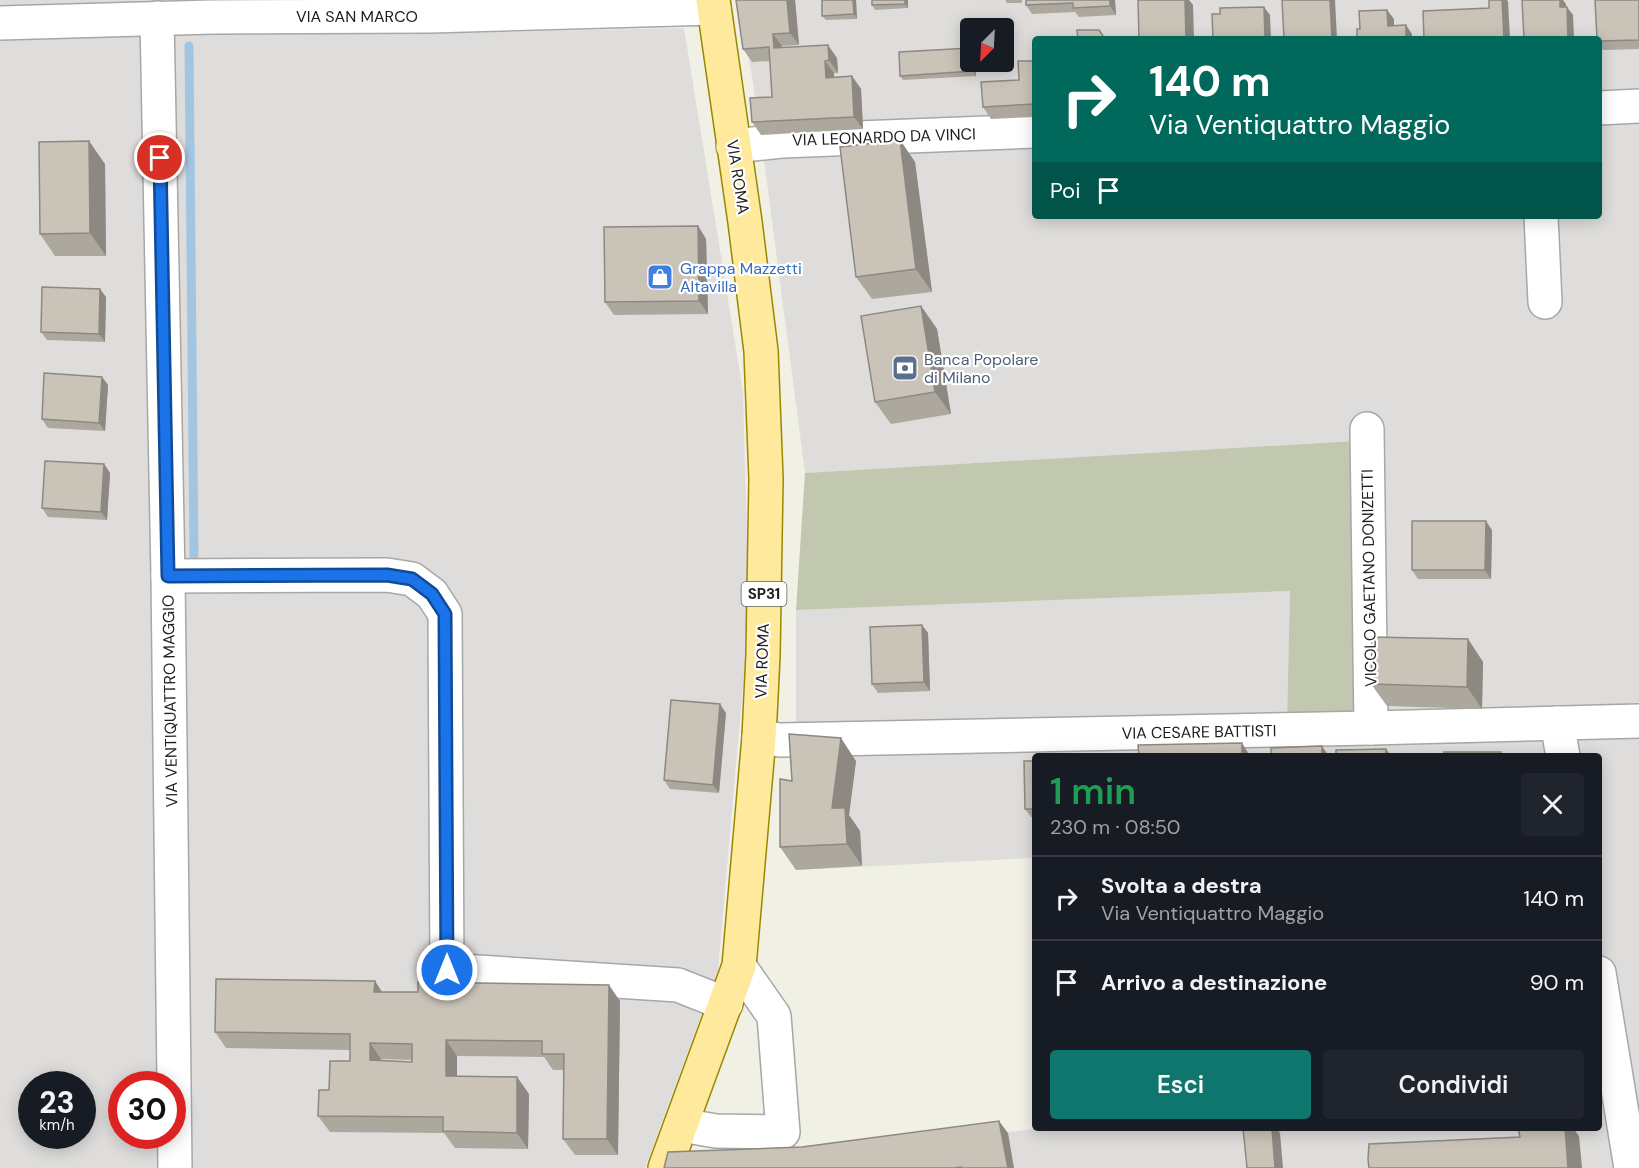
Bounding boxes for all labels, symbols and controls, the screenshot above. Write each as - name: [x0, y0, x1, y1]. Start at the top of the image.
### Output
- street label: VIA SAN MARCO: [296, 6, 418, 27]
- north arrow: [960, 18, 1014, 72]
- map controls: [960, 18, 1014, 72]
- text: 140 m: [1149, 54, 1271, 109]
- icon: right: [1050, 60, 1128, 138]
- text: Via Ventiquattro Maggio: [1149, 107, 1450, 142]
- street label: VIA LEONARDO DA VINCI: [792, 123, 976, 151]
- pin: [134, 132, 185, 183]
- street label: VIA ROMA: [722, 138, 754, 216]
- icon: arrive: [143, 141, 176, 174]
- icon: arrive: [1092, 174, 1125, 207]
- text: Poi: [1050, 176, 1080, 205]
- place label: Grappa Mazzetti Altavilla: [680, 258, 802, 297]
- shop icon: Grappa Mazzetti Altavilla: [645, 262, 675, 292]
- place label: Banca Popolare di Milano: [924, 349, 1038, 388]
- bank icon: Banca Popolare di Milano: [890, 353, 920, 383]
- street label: VICOLO GAETANO DONIZETTI: [1357, 469, 1381, 687]
- road number: SP31: [742, 582, 786, 606]
- street label: VIA VENTIQUATTRO MAGGIO: [158, 595, 182, 807]
- street label: VIA ROMA: [750, 623, 774, 699]
- street label: VIA CESARE BATTISTI: [1121, 720, 1277, 744]
- text: 1 min: [1050, 768, 1136, 815]
- button: close: [1521, 773, 1584, 836]
- text: 230 m · 08:50: [1050, 814, 1181, 840]
- text: Svolta a destra: [1101, 871, 1262, 900]
- icon: right: [1050, 882, 1083, 915]
- text: 140 m: [1523, 884, 1584, 913]
- text: Via Ventiquattro Maggio: [1101, 900, 1324, 926]
- position arrow: [415, 938, 479, 1002]
- icon: arrive: [1050, 966, 1083, 999]
- text: Arrivo a destinazione: [1101, 968, 1327, 997]
- text: 90 m: [1530, 968, 1584, 997]
- button: Esci: [1050, 1050, 1311, 1119]
- button: Condividi: [1323, 1050, 1584, 1119]
- speed limit sign: 30: [108, 1071, 186, 1149]
- text: 23: [39, 1083, 75, 1122]
- text: km/h: [39, 1115, 75, 1135]

